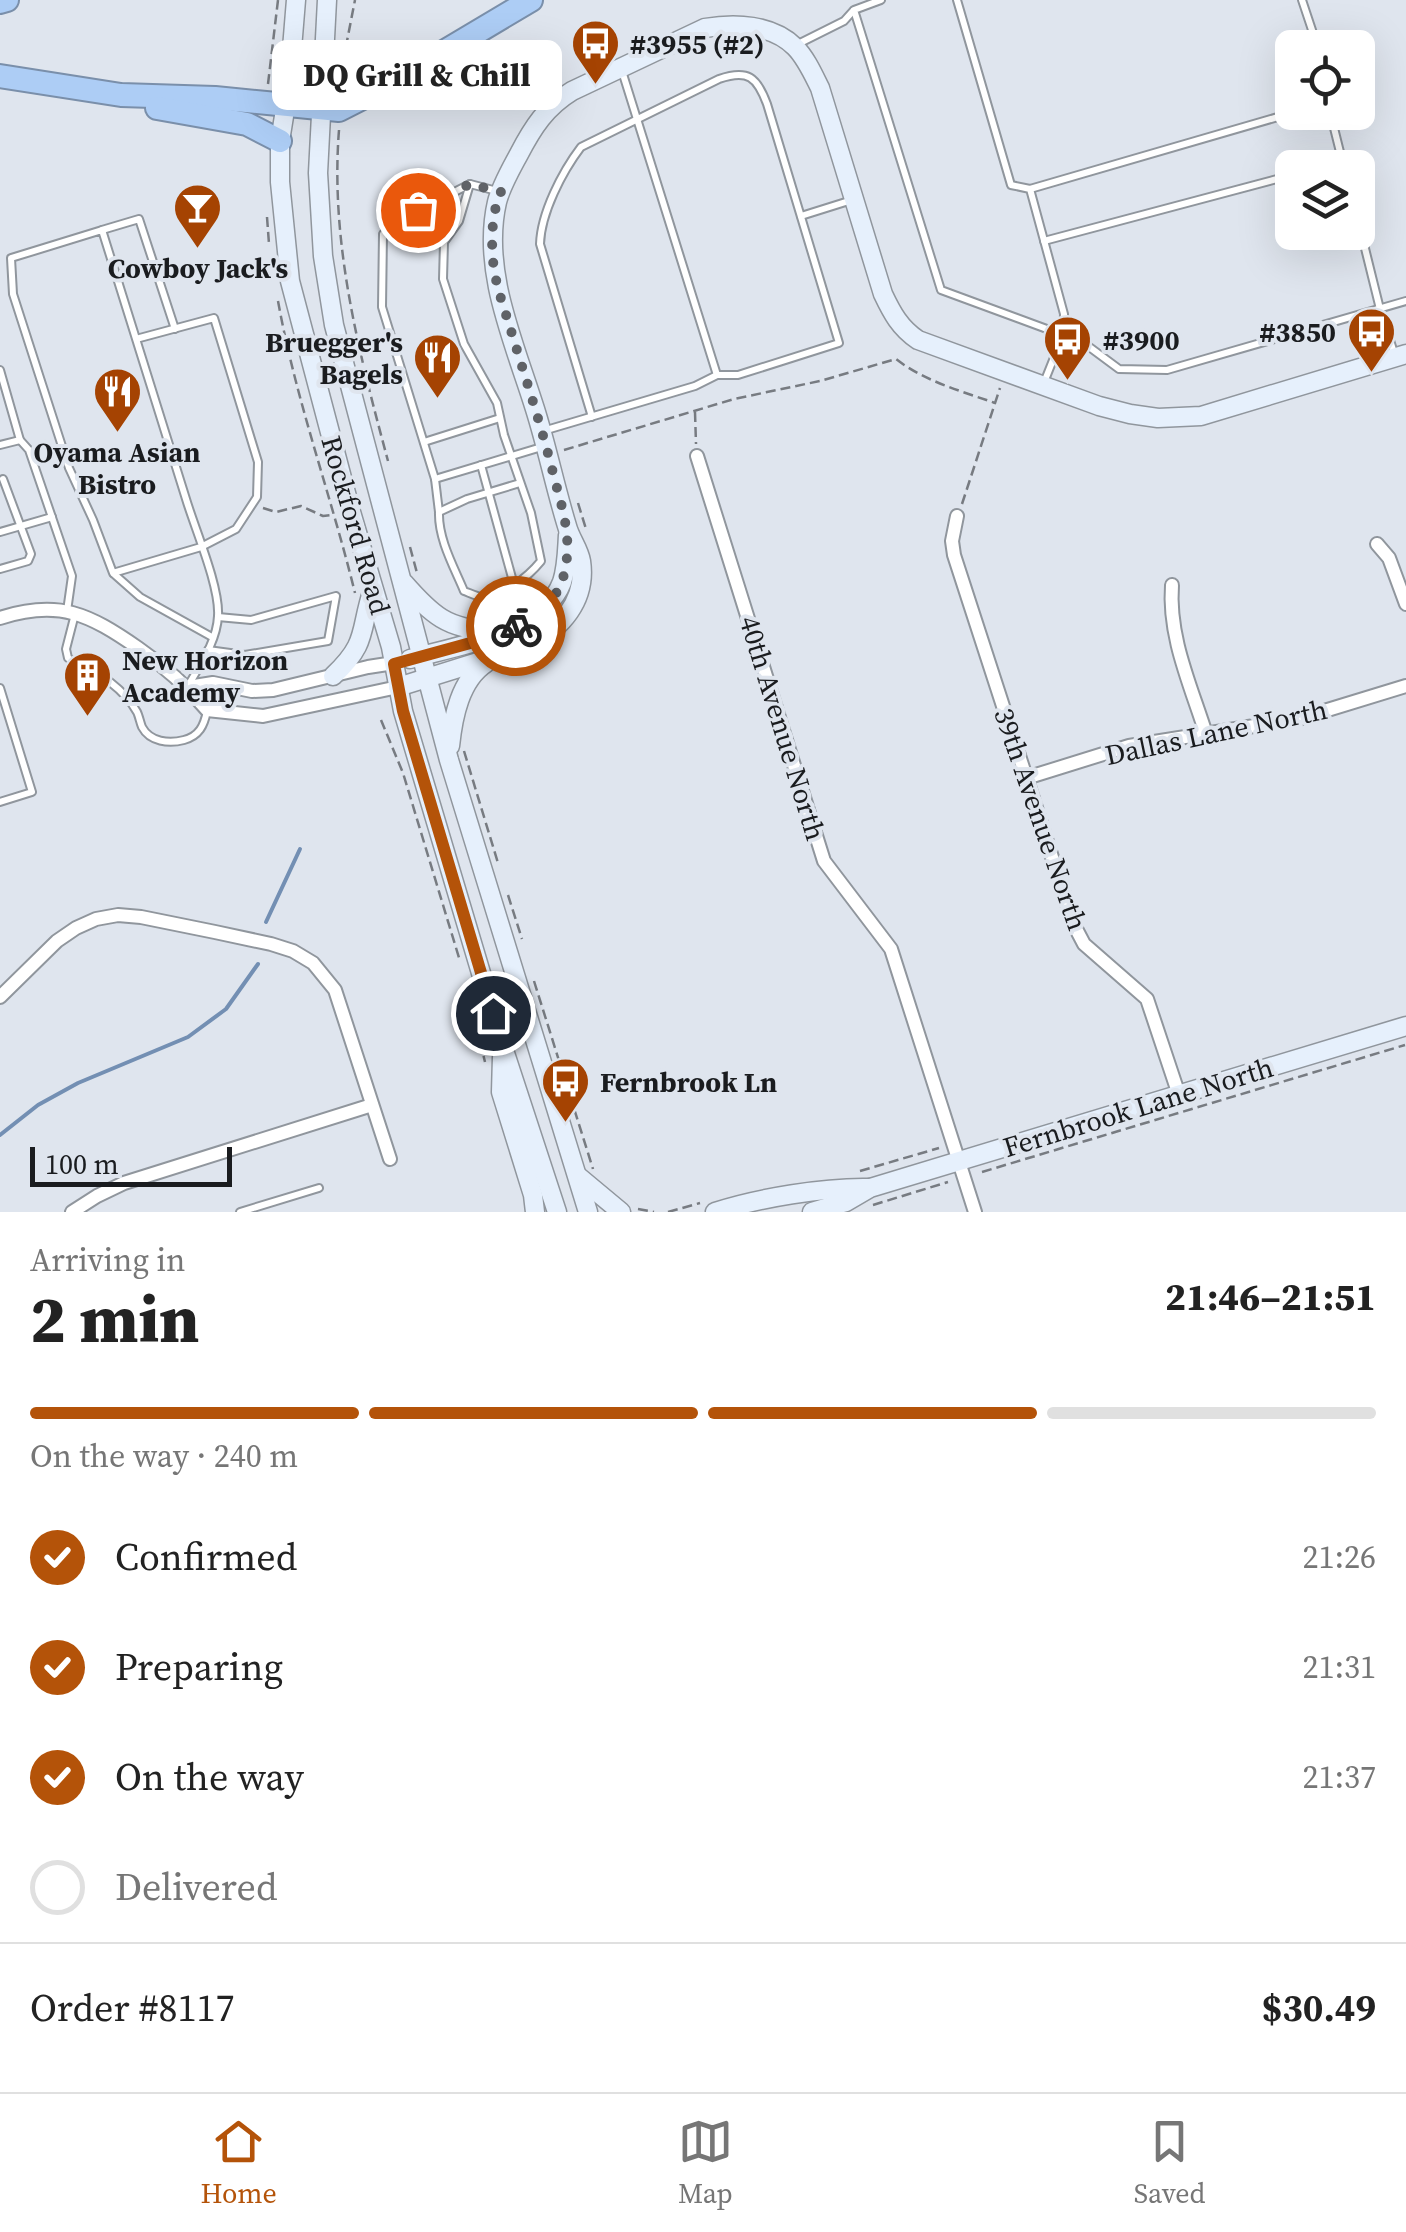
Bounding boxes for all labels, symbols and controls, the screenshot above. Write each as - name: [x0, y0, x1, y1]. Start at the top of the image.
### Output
- bus stop icon: #3955 (#2): [569, 18, 621, 86]
- place label: #3955 (#2): [630, 25, 765, 63]
- map controls: [1275, 30, 1375, 250]
- button: locate: [1275, 30, 1375, 130]
- callout: DQ Grill & Chill: [273, 40, 563, 110]
- text: DQ Grill & Chill: [303, 53, 531, 97]
- button: layers: [1275, 150, 1375, 250]
- pin: [376, 168, 461, 253]
- bar icon: Cowboy Jack's: [172, 182, 224, 250]
- icon: bag: [391, 183, 446, 238]
- place label: Cowboy Jack's: [108, 249, 289, 287]
- bus stop icon: #3850: [1345, 306, 1397, 374]
- place label: #3850: [1259, 313, 1336, 351]
- bus stop icon: #3900: [1042, 314, 1094, 382]
- place label: #3900: [1103, 321, 1180, 359]
- place label: Bruegger's Bagels: [265, 323, 403, 393]
- restaurant icon: Bruegger's Bagels: [412, 332, 464, 400]
- restaurant icon: Oyama Asian Bistro: [91, 366, 143, 434]
- street label: Rockford Road: [312, 431, 400, 619]
- place label: Oyama Asian Bistro: [33, 433, 201, 503]
- courier: [466, 576, 566, 676]
- icon: bike: [489, 599, 544, 654]
- street label: 40th Avenue North: [731, 611, 835, 845]
- place label: New Horizon Academy: [122, 641, 288, 711]
- building icon: New Horizon Academy: [61, 650, 113, 718]
- street label: Dallas Lane North: [1102, 690, 1330, 774]
- street label: 39th Avenue North: [985, 703, 1097, 935]
- pin: [451, 971, 536, 1056]
- icon: home: [466, 986, 521, 1041]
- street label: Fernbrook Lane North: [998, 1048, 1278, 1166]
- bus stop icon: Fernbrook Ln: [539, 1056, 591, 1124]
- place label: Fernbrook Ln: [600, 1063, 777, 1101]
- scale bar: [30, 1142, 232, 1186]
- text: 100 m: [45, 1145, 119, 1183]
- text: Arriving in: [30, 1238, 185, 1282]
- text: 21:46–21:51: [1165, 1271, 1376, 1323]
- text: 2 min: [30, 1275, 200, 1364]
- text: On the way · 240 m: [30, 1434, 298, 1478]
- icon: check: [30, 1530, 85, 1585]
- text: Confirmed: [115, 1531, 297, 1583]
- text: 21:26: [1302, 1535, 1376, 1579]
- icon: check: [30, 1640, 85, 1695]
- text: Preparing: [115, 1641, 283, 1693]
- text: 21:31: [1302, 1645, 1376, 1689]
- icon: check: [30, 1750, 85, 1805]
- text: On the way: [115, 1751, 304, 1803]
- text: 21:37: [1302, 1755, 1376, 1799]
- text: Delivered: [115, 1861, 278, 1913]
- text: Order #8117: [30, 1982, 234, 2034]
- text: $30.49: [1262, 1982, 1376, 2034]
- tab: Home: [200, 2114, 277, 2212]
- tab: Map: [678, 2114, 733, 2212]
- tab: Saved: [1134, 2114, 1206, 2212]

